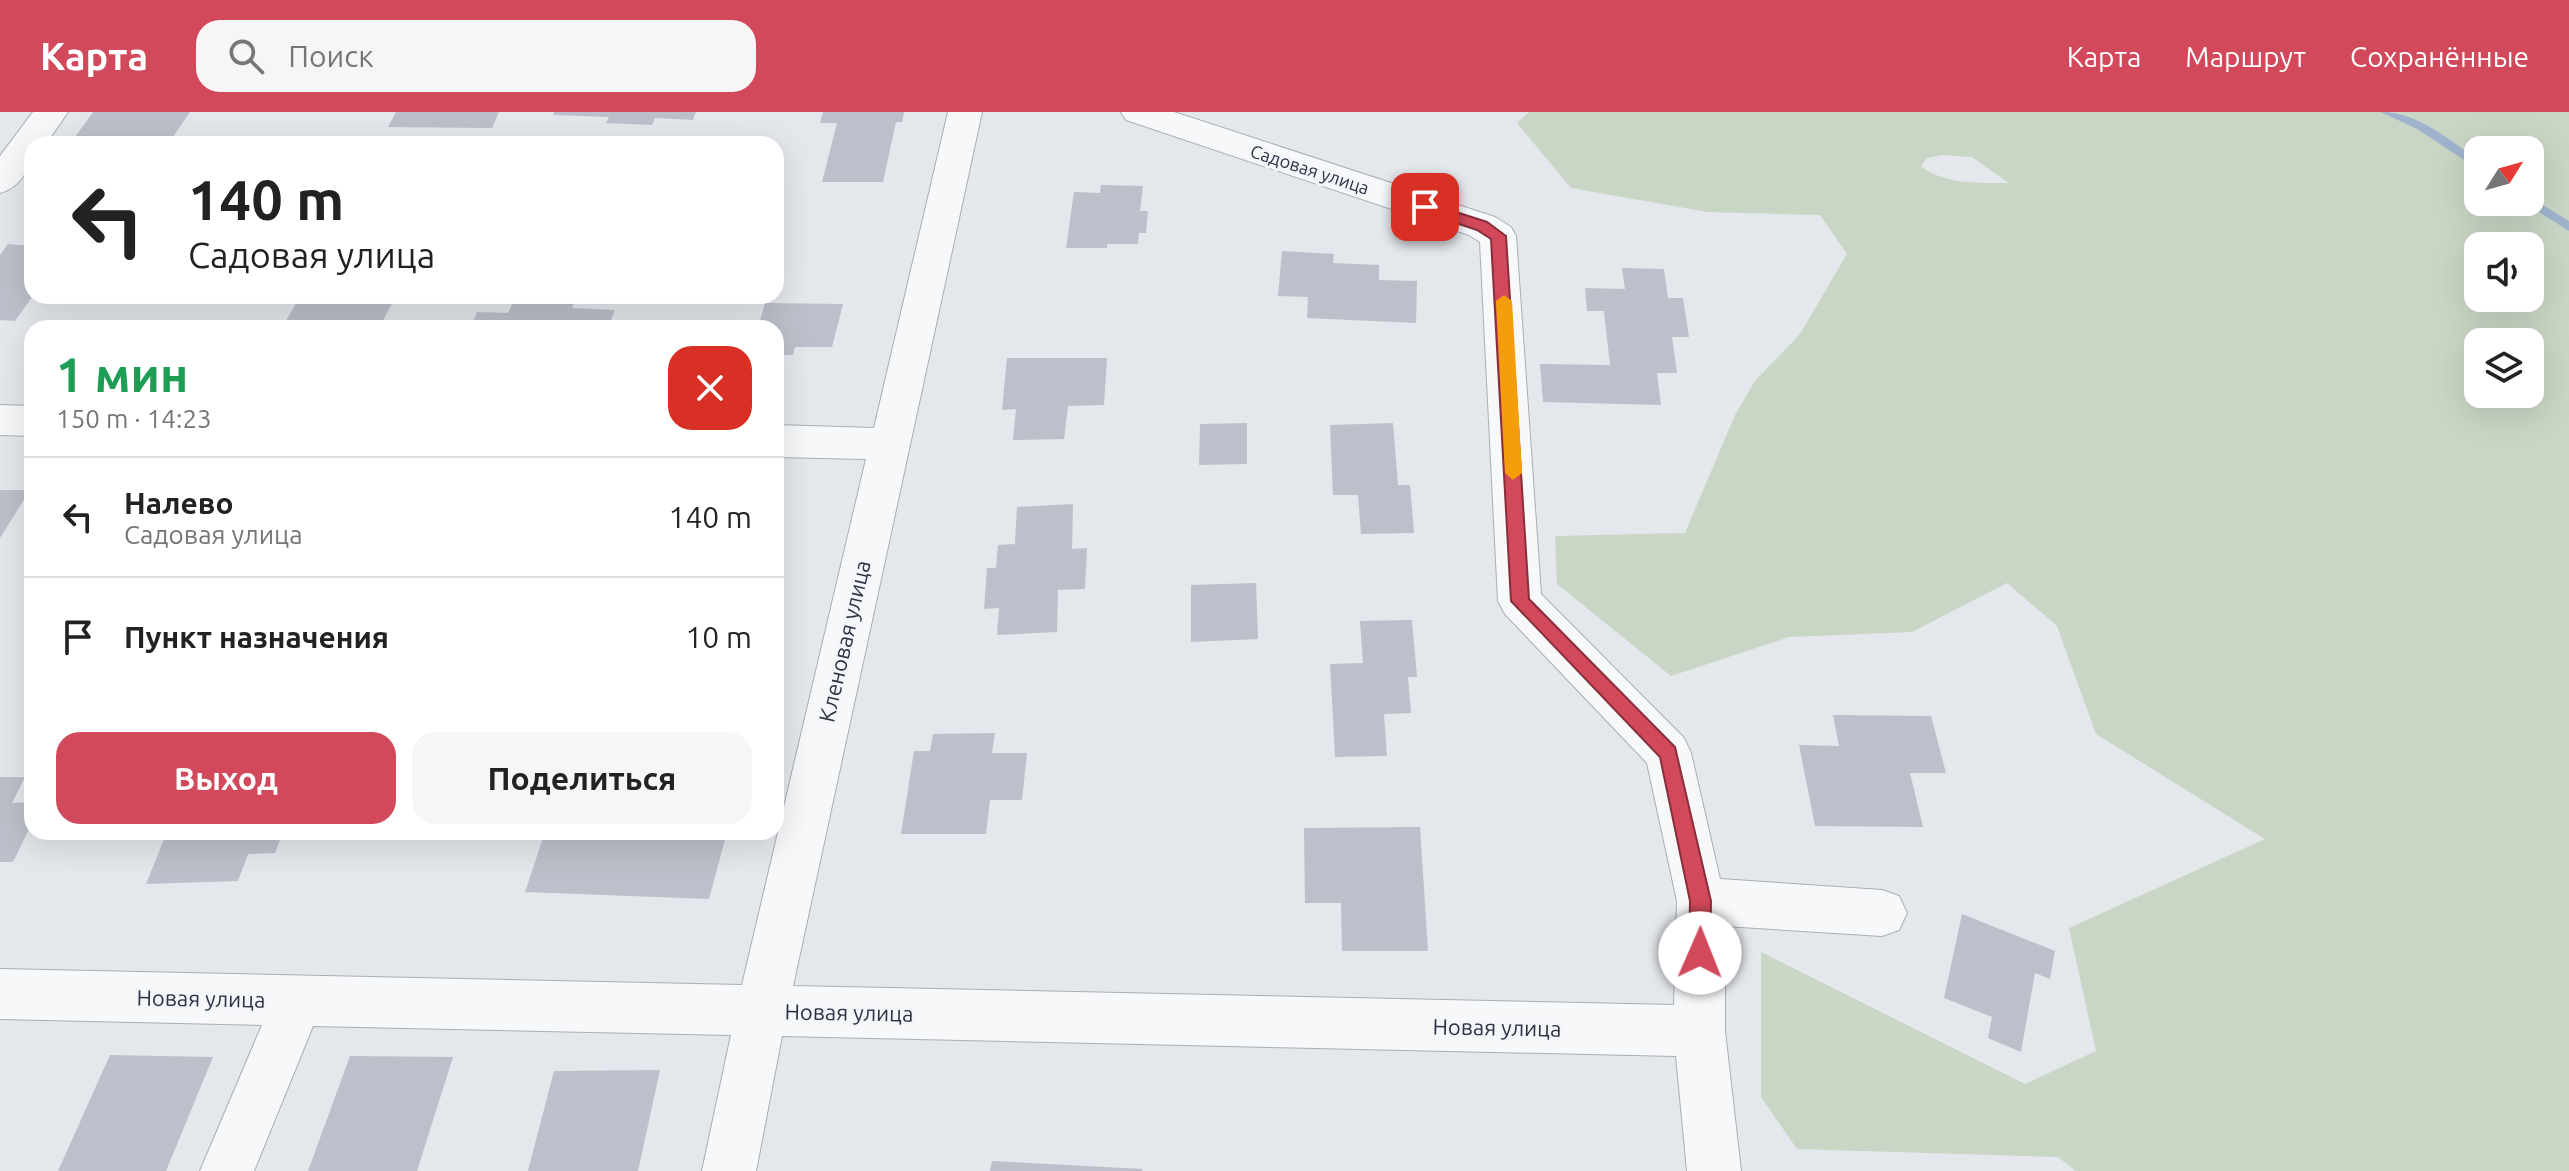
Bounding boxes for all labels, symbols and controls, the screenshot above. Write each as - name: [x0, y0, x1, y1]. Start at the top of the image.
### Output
- search box: [196, 20, 756, 92]
- icon: search: [224, 34, 268, 78]
- text: Карта: [40, 35, 148, 77]
- text: Поиск: [288, 39, 374, 73]
- text: Карта: [2067, 41, 2141, 72]
- text: Маршрут: [2185, 41, 2306, 72]
- text: Сохранённые: [2350, 41, 2529, 72]
- north arrow: [2464, 136, 2544, 216]
- map controls: [2464, 136, 2544, 408]
- street label: Садовая улица: [1248, 140, 1372, 198]
- icon: left: [56, 168, 160, 272]
- text: 140 m: [188, 168, 344, 231]
- pin: [1391, 173, 1459, 241]
- icon: arrive: [1403, 185, 1447, 229]
- button: sound: [2464, 232, 2544, 312]
- text: Садовая улица: [188, 234, 435, 275]
- button: layers: [2464, 328, 2544, 408]
- button: close: [668, 346, 752, 430]
- text: 1 мин: [56, 347, 188, 401]
- text: 150 m · 14:23: [56, 404, 212, 433]
- text: Налево: [124, 486, 234, 520]
- icon: left: [56, 495, 100, 539]
- text: 140 m: [668, 500, 752, 534]
- text: Садовая улица: [124, 520, 303, 549]
- street label: Кленовая улица: [813, 558, 875, 724]
- icon: arrive: [56, 615, 100, 659]
- text: Пункт назначения: [124, 620, 389, 654]
- text: 10 m: [685, 620, 752, 654]
- button: Выход: [56, 732, 396, 824]
- button: Поделиться: [412, 732, 752, 824]
- position arrow: [1658, 911, 1742, 995]
- street label: Новая улица: [136, 984, 266, 1012]
- street label: Новая улица: [784, 998, 914, 1026]
- street label: Новая улица: [1432, 1013, 1562, 1041]

